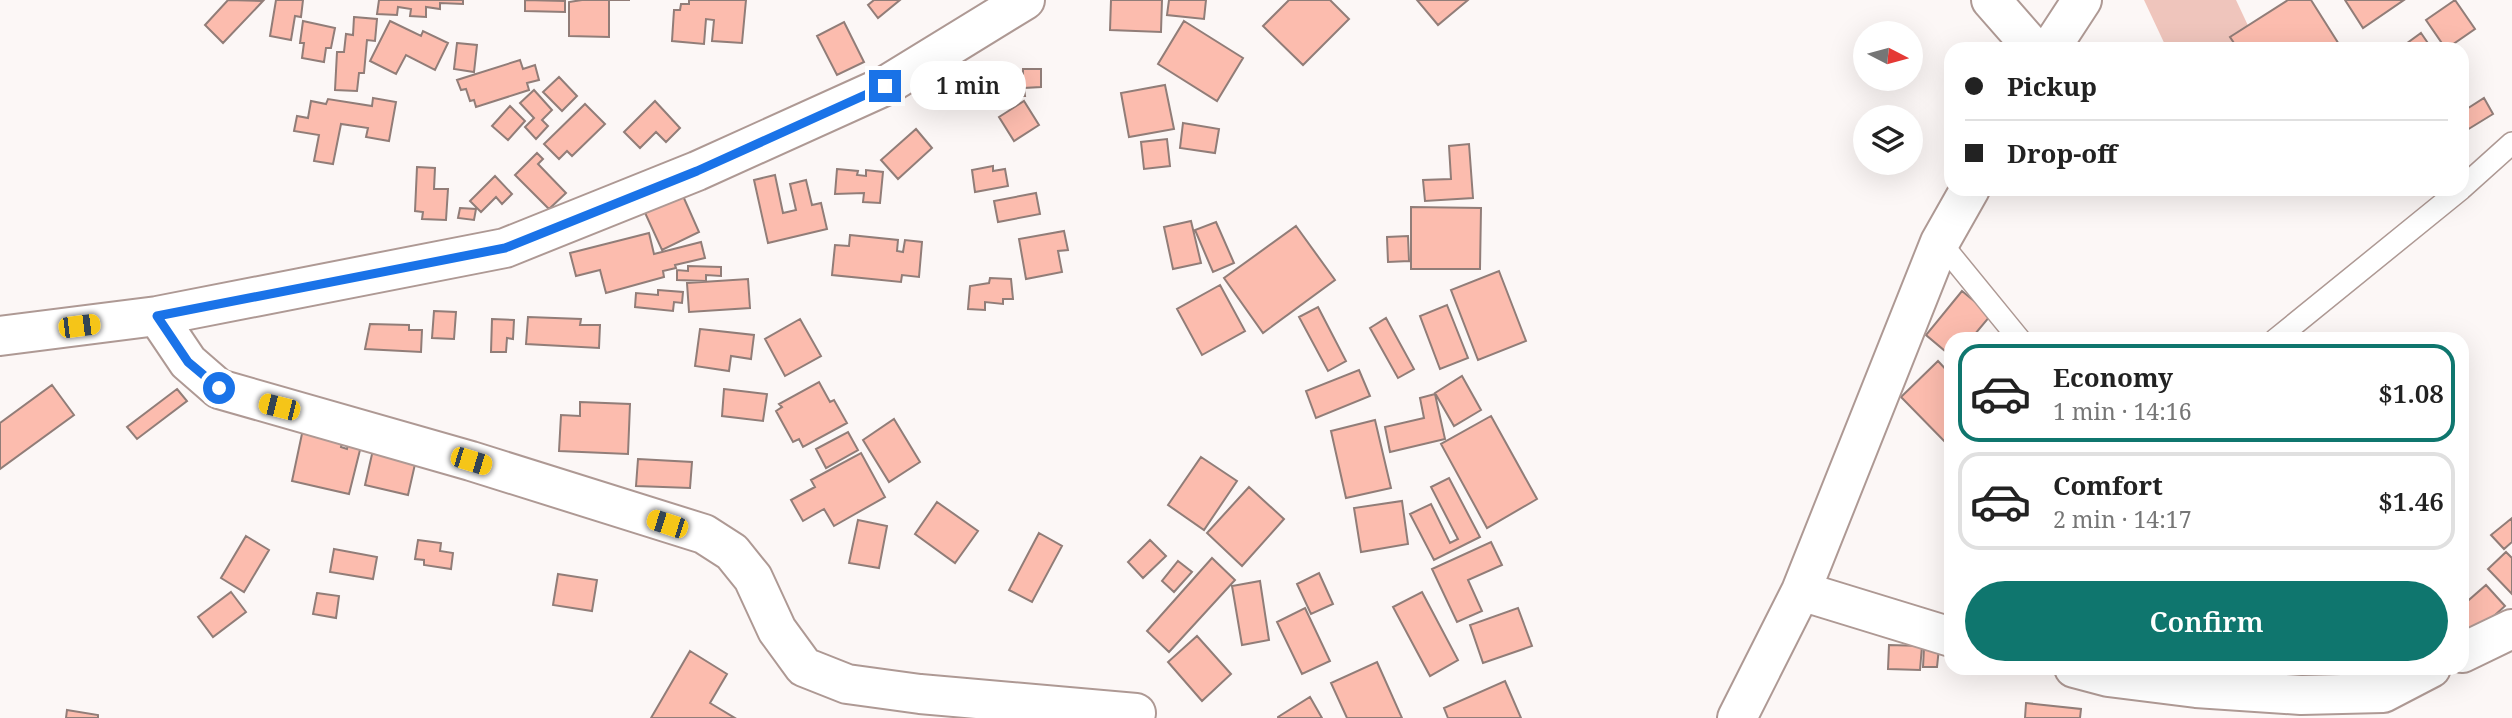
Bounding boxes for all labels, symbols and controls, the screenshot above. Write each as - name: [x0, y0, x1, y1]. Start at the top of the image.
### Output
- north arrow: [1853, 21, 1923, 91]
- map controls: [1853, 21, 1923, 175]
- callout: 1 min: [910, 62, 1025, 110]
- text: Pickup: [2007, 68, 2097, 104]
- text: 1 min: [936, 69, 1000, 101]
- route end: [869, 70, 901, 102]
- button: layers: [1853, 105, 1923, 175]
- text: Drop-off: [2007, 135, 2117, 171]
- car: [57, 313, 102, 339]
- text: Economy: [2053, 359, 2173, 395]
- icon: car: [1969, 362, 2032, 425]
- route start: [203, 372, 235, 404]
- text: $1.08: [2378, 375, 2444, 411]
- car: [257, 392, 302, 422]
- text: 1 min · 14:16: [2053, 395, 2191, 427]
- car: [448, 445, 495, 477]
- text: Comfort: [2053, 467, 2163, 503]
- icon: car: [1969, 470, 2032, 533]
- text: $1.46: [2378, 483, 2444, 519]
- text: 2 min · 14:17: [2053, 503, 2191, 535]
- car: [644, 508, 691, 540]
- button: Confirm: [1965, 581, 2448, 661]

